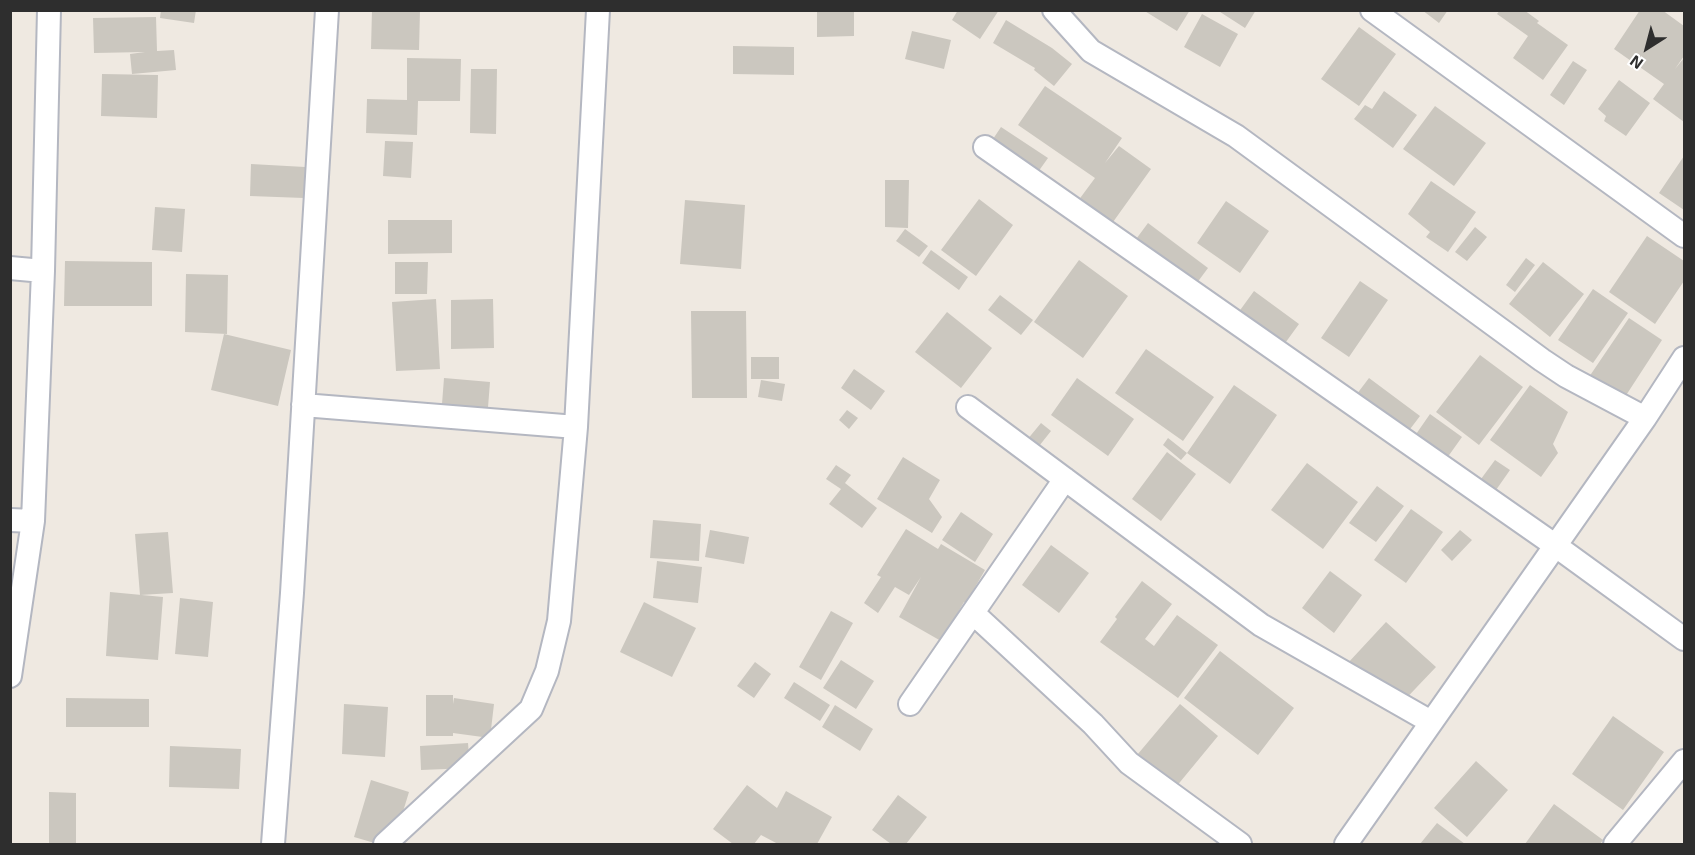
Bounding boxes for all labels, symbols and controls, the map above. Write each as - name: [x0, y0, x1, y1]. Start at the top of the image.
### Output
- north arrow: [1617, 18, 1677, 78]
- text: N: [1626, 52, 1646, 74]

